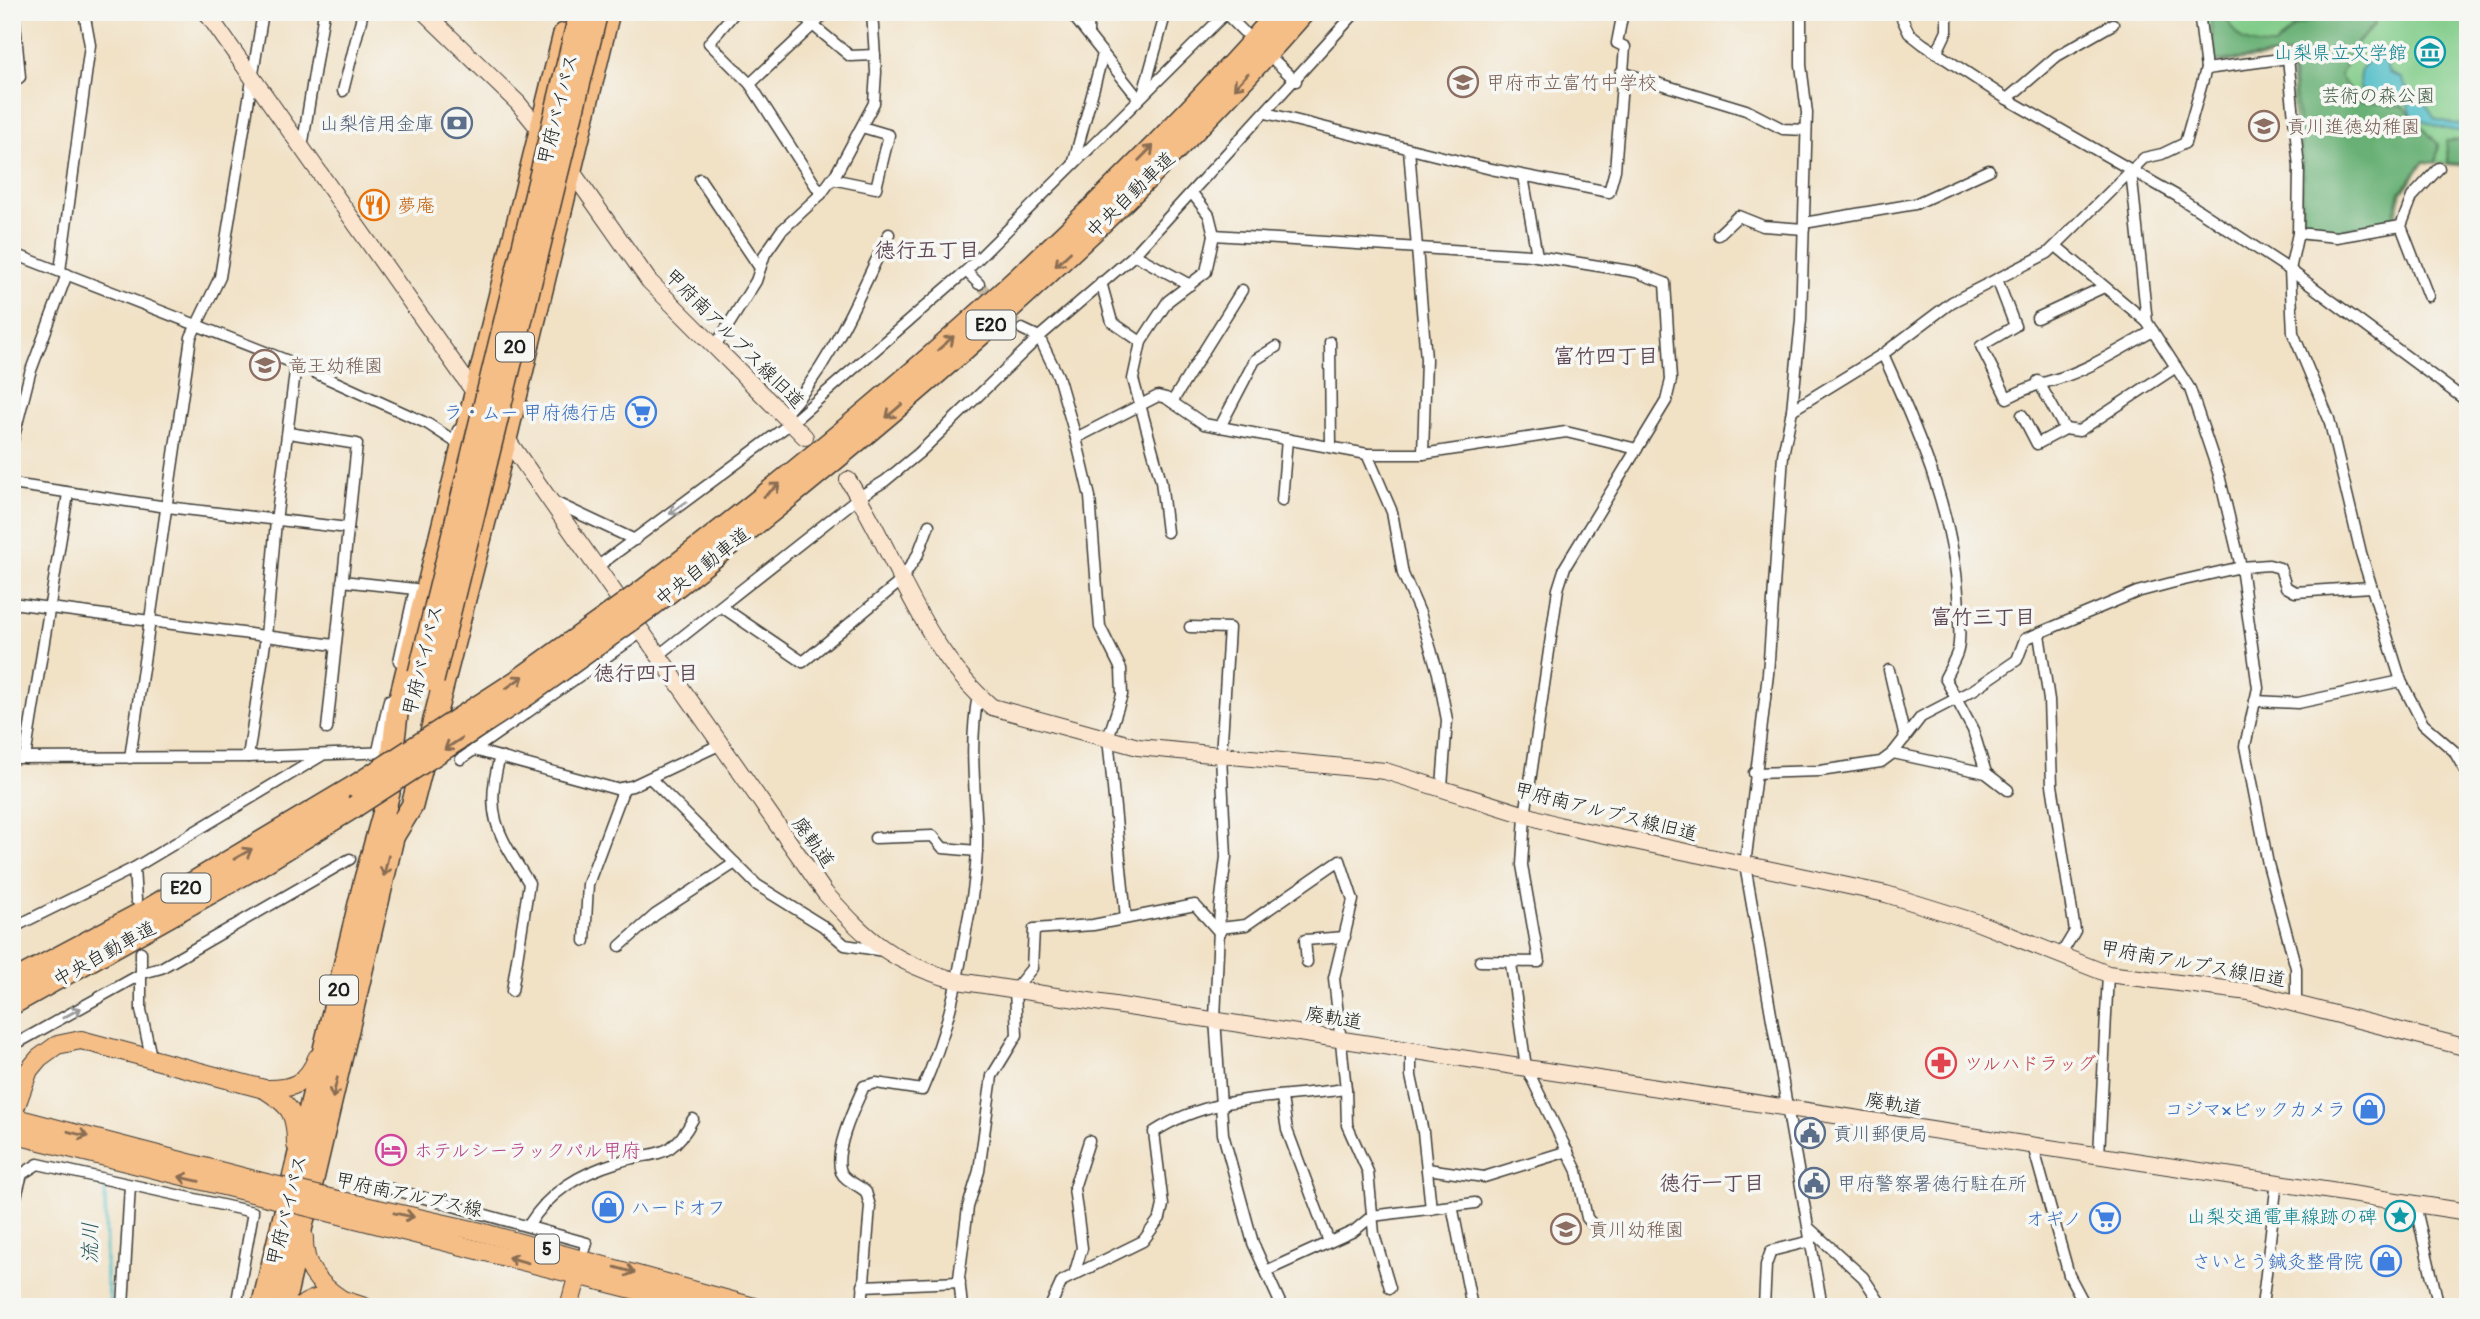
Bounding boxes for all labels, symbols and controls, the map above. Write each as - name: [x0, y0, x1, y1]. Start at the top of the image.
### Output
- museum icon: 山梨県立文学館: [2413, 35, 2447, 69]
- place label: 山梨県立文学館: [2274, 41, 2407, 65]
- street label: 甲府バイパス: [533, 51, 583, 167]
- school or university icon: 甲府市立富竹中学校: [1446, 65, 1480, 99]
- place label: 甲府市立富竹中学校: [1486, 71, 1657, 95]
- one-way arrow: [1233, 72, 1250, 89]
- park label: 芸術の森公園: [2321, 84, 2435, 108]
- bank icon: 山梨信用金庫: [440, 106, 474, 140]
- school or university icon: 貢川進徳幼稚園: [2247, 109, 2281, 143]
- place label: 山梨信用金庫: [320, 112, 434, 136]
- place label: 貢川進徳幼稚園: [2287, 115, 2420, 139]
- one-way arrow: [1137, 144, 1154, 161]
- street label: 中央自動車道: [1081, 146, 1180, 243]
- restaurant icon: 夢庵: [357, 188, 391, 222]
- place label: 夢庵: [397, 194, 435, 218]
- district label: 徳行五丁目: [875, 237, 980, 264]
- one-way arrow: [1055, 250, 1072, 267]
- street label: 甲府南アルプス線旧道: [659, 264, 809, 414]
- road number: E20: [967, 310, 1016, 340]
- road number: 20: [496, 332, 534, 362]
- one-way arrow: [936, 335, 954, 351]
- district label: 富竹四丁目: [1554, 343, 1659, 370]
- school or university icon: 竜王幼稚園: [248, 348, 282, 382]
- place label: 竜王幼稚園: [288, 354, 383, 378]
- supermarket icon: ラ・ムー 甲府徳行店: [624, 395, 658, 429]
- place label: ラ・ムー 甲府徳行店: [444, 401, 618, 425]
- one-way arrow: [885, 403, 903, 419]
- one-way arrow: [762, 482, 780, 498]
- one-way arrow: [669, 501, 688, 516]
- street label: 中央自動車道: [650, 522, 755, 611]
- street label: 甲府バイパス: [398, 602, 448, 718]
- district label: 富竹三丁目: [1931, 604, 2036, 631]
- district label: 徳行四丁目: [594, 660, 699, 687]
- one-way arrow: [505, 675, 524, 689]
- one-way arrow: [444, 737, 464, 751]
- street label: 甲府南アルプス線旧道: [1512, 778, 1700, 846]
- street label: 廃軌道: [787, 812, 840, 873]
- one-way arrow: [233, 847, 253, 861]
- one-way arrow: [379, 854, 393, 877]
- road number: E20: [162, 874, 210, 903]
- street label: 中央自動車道: [49, 916, 160, 992]
- street label: 甲府南アルプス線旧道: [2098, 936, 2288, 992]
- road number: 20: [320, 975, 358, 1004]
- street label: 廃軌道: [1304, 1002, 1364, 1034]
- one-way arrow: [61, 1006, 82, 1019]
- pharmacy icon: ツルハドラッグ: [1924, 1046, 1958, 1080]
- place label: ツルハドラッグ: [1964, 1052, 2096, 1076]
- one-way arrow: [328, 1076, 341, 1099]
- street label: 廃軌道: [1864, 1088, 1924, 1120]
- shop icon: コジマ×ビックカメラ: [2352, 1092, 2386, 1126]
- place label: コジマ×ビックカメラ: [2165, 1098, 2346, 1122]
- public building icon: 貢川郵便局: [1793, 1116, 1827, 1150]
- place label: 貢川郵便局: [1833, 1122, 1928, 1146]
- one-way arrow: [67, 1129, 89, 1142]
- hotel icon: ホテルシーラックパル甲府: [374, 1133, 408, 1167]
- place label: ホテルシーラックパル甲府: [414, 1139, 641, 1163]
- street label: 甲府バイパス: [262, 1152, 312, 1268]
- public building icon: 甲府警察署徳行駐在所: [1797, 1166, 1831, 1200]
- street label: 甲府南アルプス線: [333, 1168, 485, 1222]
- district label: 徳行一丁目: [1660, 1170, 1765, 1197]
- one-way arrow: [178, 1172, 201, 1185]
- place label: 甲府警察署徳行駐在所: [1837, 1172, 2027, 1196]
- shop icon: ハードオフ: [591, 1190, 625, 1224]
- place label: ハードオフ: [631, 1196, 726, 1220]
- place icon: 山梨交通電車線跡の碑: [2383, 1199, 2417, 1233]
- supermarket icon: オギノ: [2088, 1201, 2122, 1235]
- place label: 山梨交通電車線跡の碑: [2187, 1205, 2377, 1229]
- place label: オギノ: [2025, 1207, 2082, 1231]
- one-way arrow: [392, 1208, 415, 1222]
- school or university icon: 貢川幼稚園: [1549, 1212, 1583, 1246]
- place label: 貢川幼稚園: [1589, 1218, 1684, 1242]
- water label: 流川: [77, 1222, 104, 1264]
- road number: 5: [535, 1234, 559, 1264]
- shop icon: さいとう鍼灸整骨院: [2369, 1244, 2403, 1278]
- place label: さいとう鍼灸整骨院: [2192, 1250, 2363, 1274]
- one-way arrow: [507, 1253, 530, 1266]
- one-way arrow: [614, 1265, 636, 1278]

